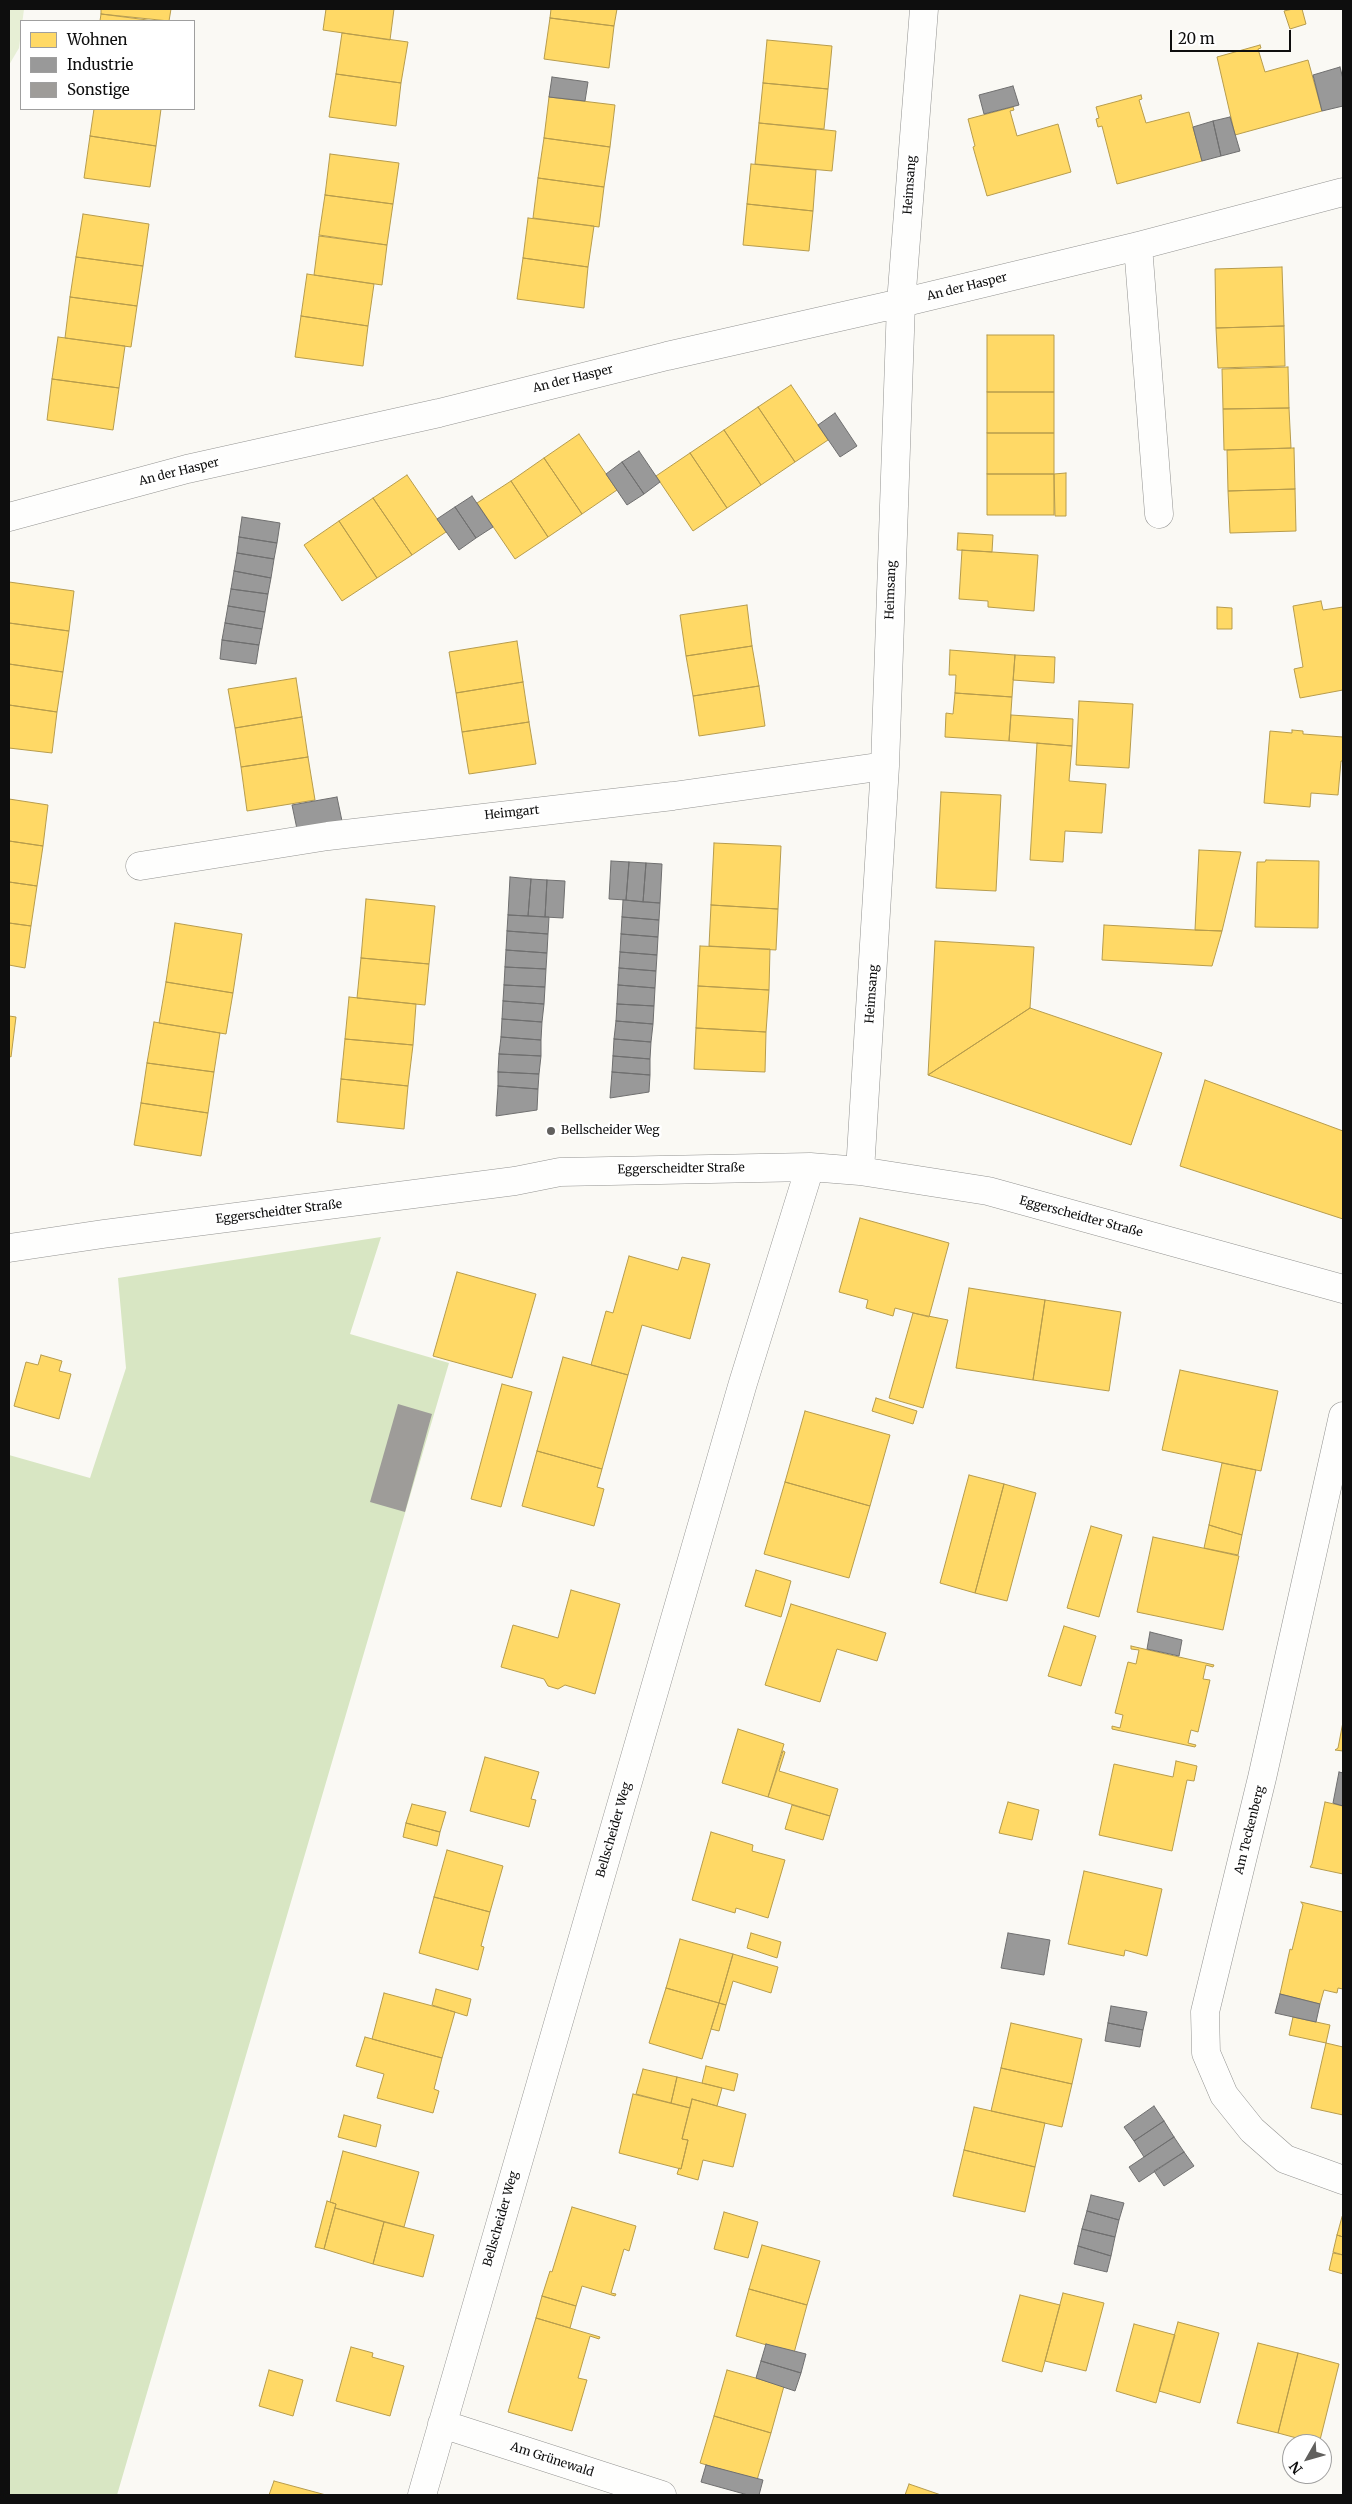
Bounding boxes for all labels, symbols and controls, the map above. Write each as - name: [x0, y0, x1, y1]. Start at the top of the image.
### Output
- legend: [20, 20, 195, 110]
- scale bar: [1172, 20, 1293, 52]
- text: 20 m: [1178, 29, 1215, 48]
- text: Wohnen: [67, 30, 127, 49]
- text: Industrie: [67, 55, 133, 74]
- text: Sonstige: [67, 80, 130, 99]
- street label: Heimsang: [901, 155, 919, 215]
- street label: An der Hasper: [925, 270, 1009, 304]
- street label: An der Hasper: [531, 362, 615, 396]
- street label: An der Hasper: [137, 455, 221, 489]
- street label: Heimsang: [883, 560, 899, 620]
- street label: Heimgart: [484, 803, 540, 823]
- street label: Heimsang: [863, 964, 881, 1024]
- place label: Bellscheider Weg: [561, 1124, 660, 1138]
- marker: Bellscheider Weg: [545, 1125, 557, 1137]
- street label: Eggerscheidter Straße: [617, 1161, 745, 1177]
- street label: Eggerscheidter Straße: [1018, 1194, 1144, 1240]
- street label: Eggerscheidter Straße: [215, 1197, 343, 1227]
- street label: Bellscheider Weg: [593, 1781, 635, 1879]
- street label: Am Teckenberg: [1232, 1784, 1268, 1876]
- street label: Bellscheider Weg: [480, 2170, 522, 2268]
- north arrow: [1282, 2434, 1332, 2484]
- street label: Am Grünewald: [509, 2440, 595, 2480]
- text: N: [1285, 2458, 1306, 2478]

